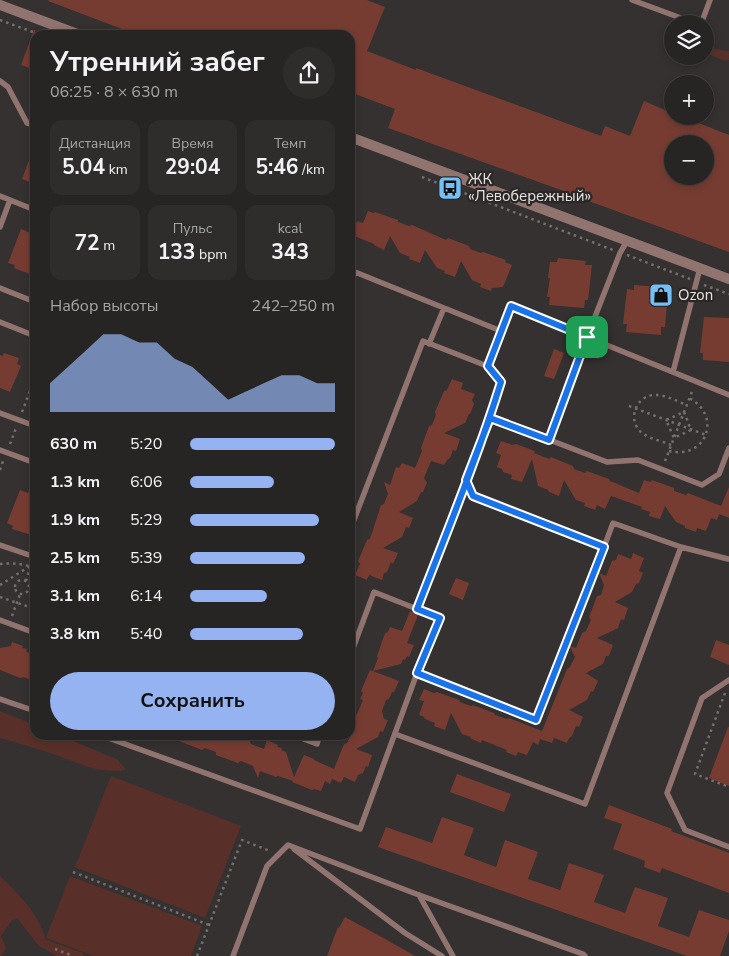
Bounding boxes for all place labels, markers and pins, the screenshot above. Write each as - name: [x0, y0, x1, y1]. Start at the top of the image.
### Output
- place label: ЖК «Левобережный»: [468, 169, 591, 206]
- bus stop icon: ЖК «Левобережный»: [437, 175, 463, 201]
- shop icon: Ozon: [648, 282, 674, 308]
- place label: Ozon: [678, 285, 713, 305]
- pin: [566, 316, 608, 358]

